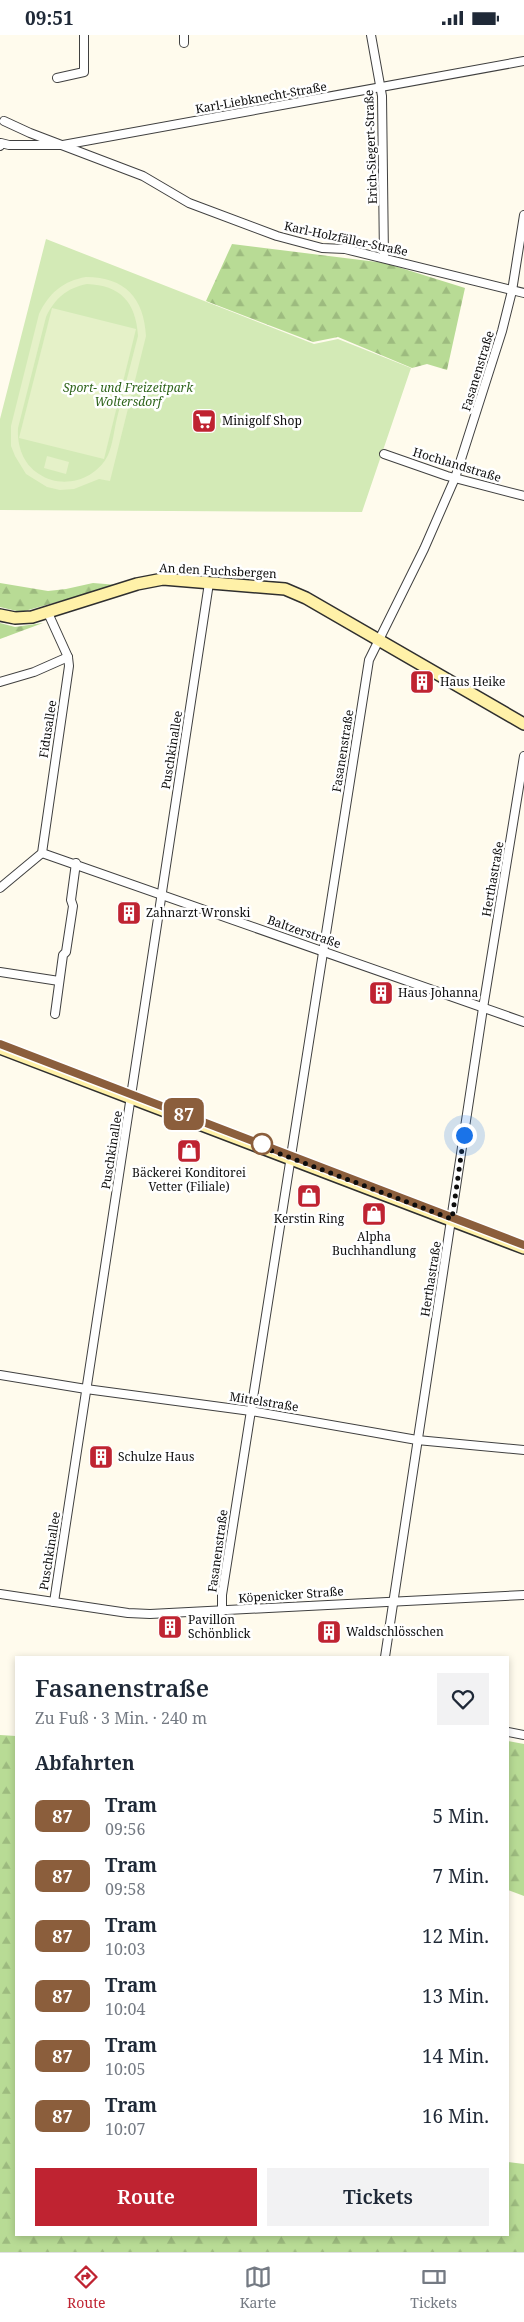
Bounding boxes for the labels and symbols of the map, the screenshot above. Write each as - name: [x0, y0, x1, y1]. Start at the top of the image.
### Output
- street label: Karl-Liebknecht-Straße: [194, 78, 328, 117]
- street label: Erich-Siegert-Straße: [360, 89, 381, 205]
- street label: Karl-Holzfäller-Straße: [283, 217, 410, 260]
- street label: Fasanenstraße: [457, 328, 498, 413]
- park label: Sport- und Freizeitpark Woltersdorf: [63, 379, 194, 410]
- supermarket icon: Minigolf Shop: [191, 408, 217, 434]
- place label: Minigolf Shop: [222, 412, 302, 429]
- street label: Hochlandstraße: [411, 443, 503, 486]
- street label: An den Fuchsbergen: [159, 559, 277, 582]
- building icon: Haus Heike: [409, 669, 435, 695]
- place label: Haus Heike: [440, 673, 505, 690]
- street label: Fidusallee: [35, 699, 60, 759]
- street label: Fasanenstraße: [328, 708, 357, 793]
- street label: Puschkinallee: [157, 709, 186, 790]
- street label: Herthastraße: [478, 840, 507, 918]
- building icon: Zahnarzt Wronski: [116, 900, 142, 926]
- place label: Zahnarzt Wronski: [146, 904, 250, 921]
- street label: Baltzerstraße: [265, 911, 343, 952]
- building icon: Haus Johanna: [368, 980, 394, 1006]
- place label: Haus Johanna: [398, 984, 478, 1001]
- line badge: 87: [162, 1098, 206, 1130]
- street label: Puschkinallee: [97, 1109, 126, 1190]
- your location: [452, 1123, 477, 1148]
- unlabelled marker: [251, 1133, 273, 1155]
- shop icon: Bäckerei Konditorei Vetter (Filiale): [176, 1138, 202, 1164]
- place label: Bäckerei Konditorei Vetter (Filiale): [132, 1164, 246, 1195]
- shop icon: Kerstin Ring: [296, 1183, 322, 1209]
- shop icon: Alpha Buchhandlung: [361, 1201, 387, 1227]
- place label: Kerstin Ring: [274, 1210, 345, 1227]
- place label: Alpha Buchhandlung: [332, 1228, 417, 1259]
- street label: Herthastraße: [416, 1240, 445, 1318]
- street label: Mittelstraße: [228, 1388, 300, 1415]
- building icon: Schulze Haus: [88, 1444, 114, 1470]
- place label: Schulze Haus: [118, 1448, 194, 1465]
- street label: Fasanenstraße: [203, 1508, 232, 1593]
- street label: Puschkinallee: [35, 1510, 64, 1591]
- street label: Köpenicker Straße: [238, 1582, 344, 1607]
- place label: Pavillon Schönblick: [188, 1611, 252, 1642]
- building icon: Pavillon Schönblick: [157, 1614, 183, 1640]
- building icon: Waldschlösschen: [316, 1619, 342, 1645]
- place label: Waldschlösschen: [346, 1623, 444, 1640]

